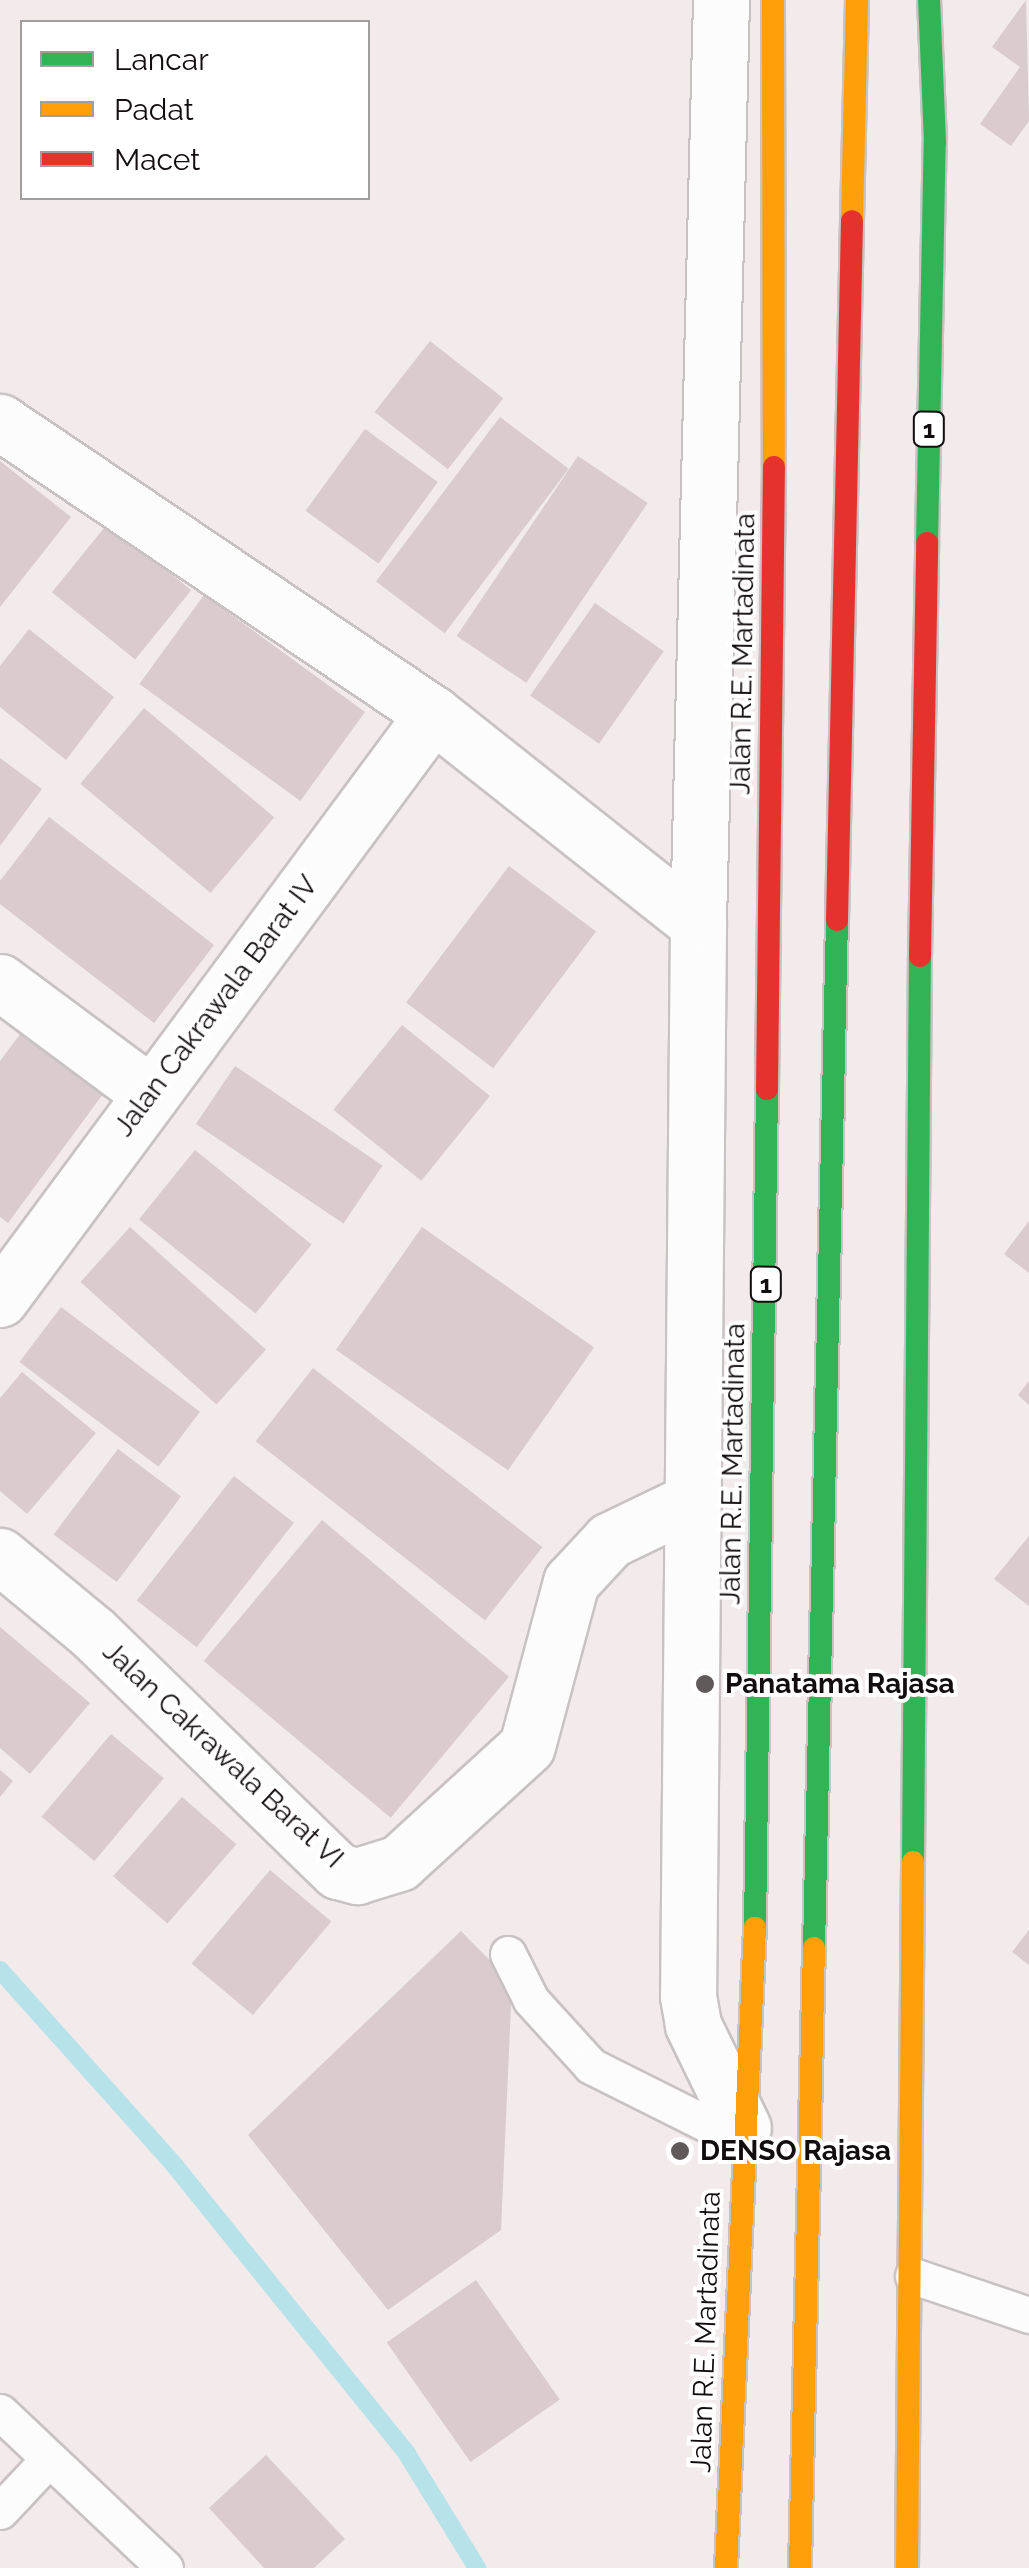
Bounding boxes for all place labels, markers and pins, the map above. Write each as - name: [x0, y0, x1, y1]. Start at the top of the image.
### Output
- place label: Panatama Rajasa: [725, 1667, 955, 1701]
- marker: Panatama Rajasa: [694, 1673, 716, 1695]
- place label: DENSO Rajasa: [700, 2134, 891, 2168]
- marker: DENSO Rajasa: [669, 2140, 691, 2162]

